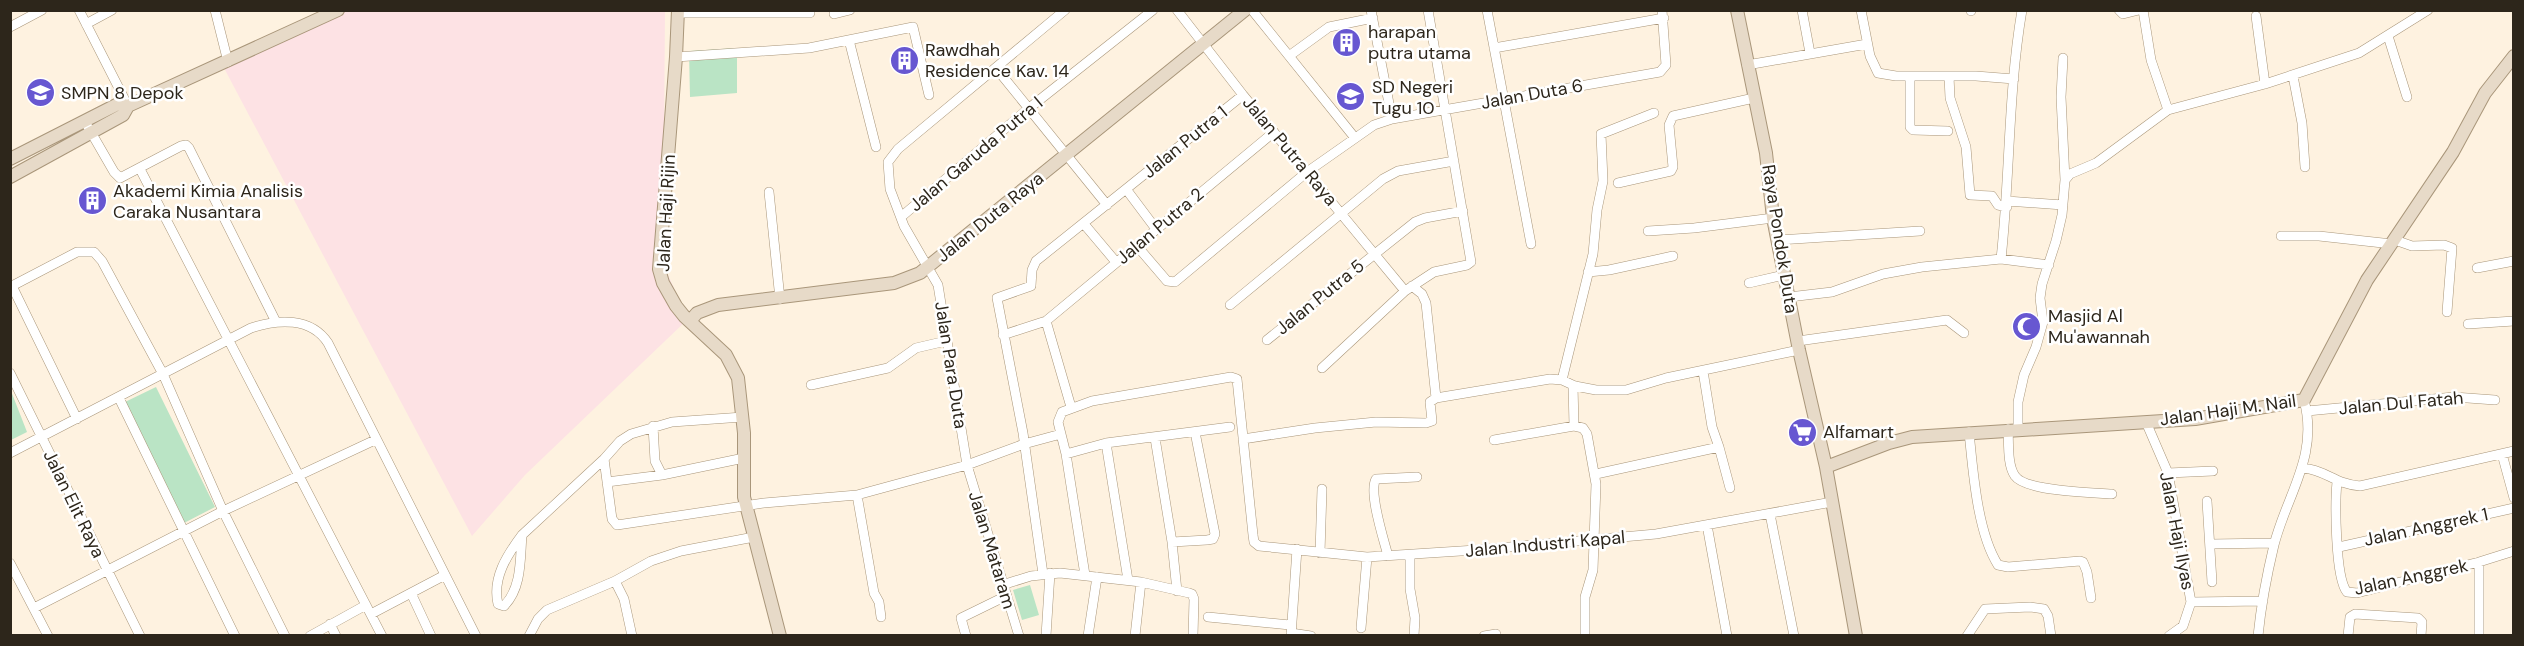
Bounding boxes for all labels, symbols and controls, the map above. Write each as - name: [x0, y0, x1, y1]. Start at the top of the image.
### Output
- place label: harapan putra utama: [1368, 20, 1471, 65]
- building icon: harapan putra utama: [1331, 26, 1363, 58]
- place label: Rawdhah Residence Kav. 14: [925, 38, 1069, 83]
- building icon: Rawdhah Residence Kav. 14: [888, 44, 920, 76]
- street label: Jalan Duta 6: [1479, 73, 1585, 115]
- place label: SD Negeri Tugu 10: [1372, 75, 1453, 120]
- school or university icon: SMPN 8 Depok: [24, 77, 56, 109]
- place label: SMPN 8 Depok: [61, 81, 184, 105]
- school or university icon: SD Negeri Tugu 10: [1335, 81, 1367, 113]
- street label: Jalan Garuda Putra I: [904, 91, 1048, 217]
- street label: Jalan Putra Raya: [1237, 91, 1343, 211]
- street label: Jalan Putra 1: [1138, 100, 1232, 184]
- street label: Jalan Haji Rijin: [651, 154, 681, 272]
- street label: Raya Pondok Duta: [1756, 163, 1804, 315]
- street label: Jalan Duta Raya: [931, 166, 1049, 268]
- place label: Akademi Kimia Analisis Caraka Nusantara: [113, 179, 303, 224]
- street label: Jalan Putra 2: [1111, 182, 1209, 270]
- building icon: Akademi Kimia Analisis Caraka Nusantara: [76, 185, 108, 217]
- street label: Jalan Putra 5: [1271, 254, 1369, 340]
- street label: Jalan Para Duta: [929, 300, 973, 430]
- place label: Masjid Al Mu'awannah: [2048, 304, 2150, 349]
- mosque icon: Masjid Al Mu'awannah: [2011, 310, 2043, 342]
- street label: Jalan Dul Fatah: [2338, 386, 2464, 420]
- street label: Jalan Haji M. Nail: [2158, 389, 2298, 431]
- supermarket icon: Alfamart: [1786, 416, 1818, 448]
- place label: Alfamart: [1823, 420, 1894, 444]
- street label: Jalan Elit Raya: [38, 446, 110, 562]
- street label: Jalan Haji Ilyas: [2154, 470, 2200, 592]
- street label: Jalan Mataram: [963, 488, 1021, 612]
- street label: Jalan Anggrek 1: [2362, 502, 2490, 552]
- street label: Jalan Industri Kapal: [1464, 525, 1626, 563]
- street label: Jalan Anggrek: [2352, 553, 2470, 601]

